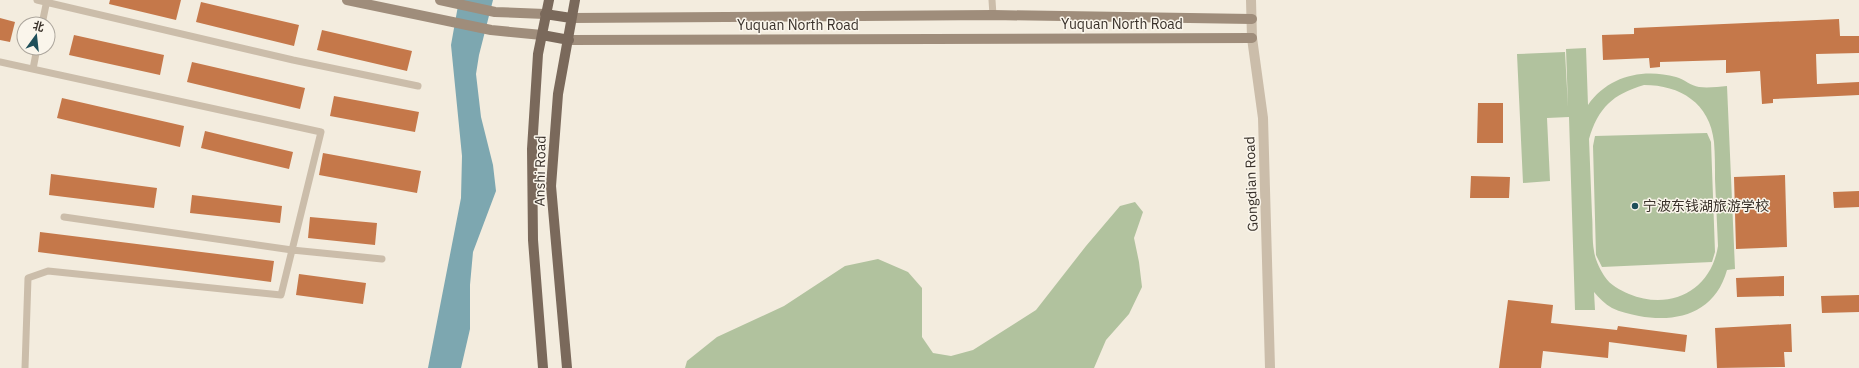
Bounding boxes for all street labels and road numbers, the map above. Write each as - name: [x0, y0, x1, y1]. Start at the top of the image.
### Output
- street label: Yuquan North Road: [1061, 15, 1183, 33]
- street label: Yuquan North Road: [737, 16, 859, 34]
- street label: Anshi Road: [530, 136, 550, 206]
- street label: Gongdian Road: [1240, 136, 1262, 232]

